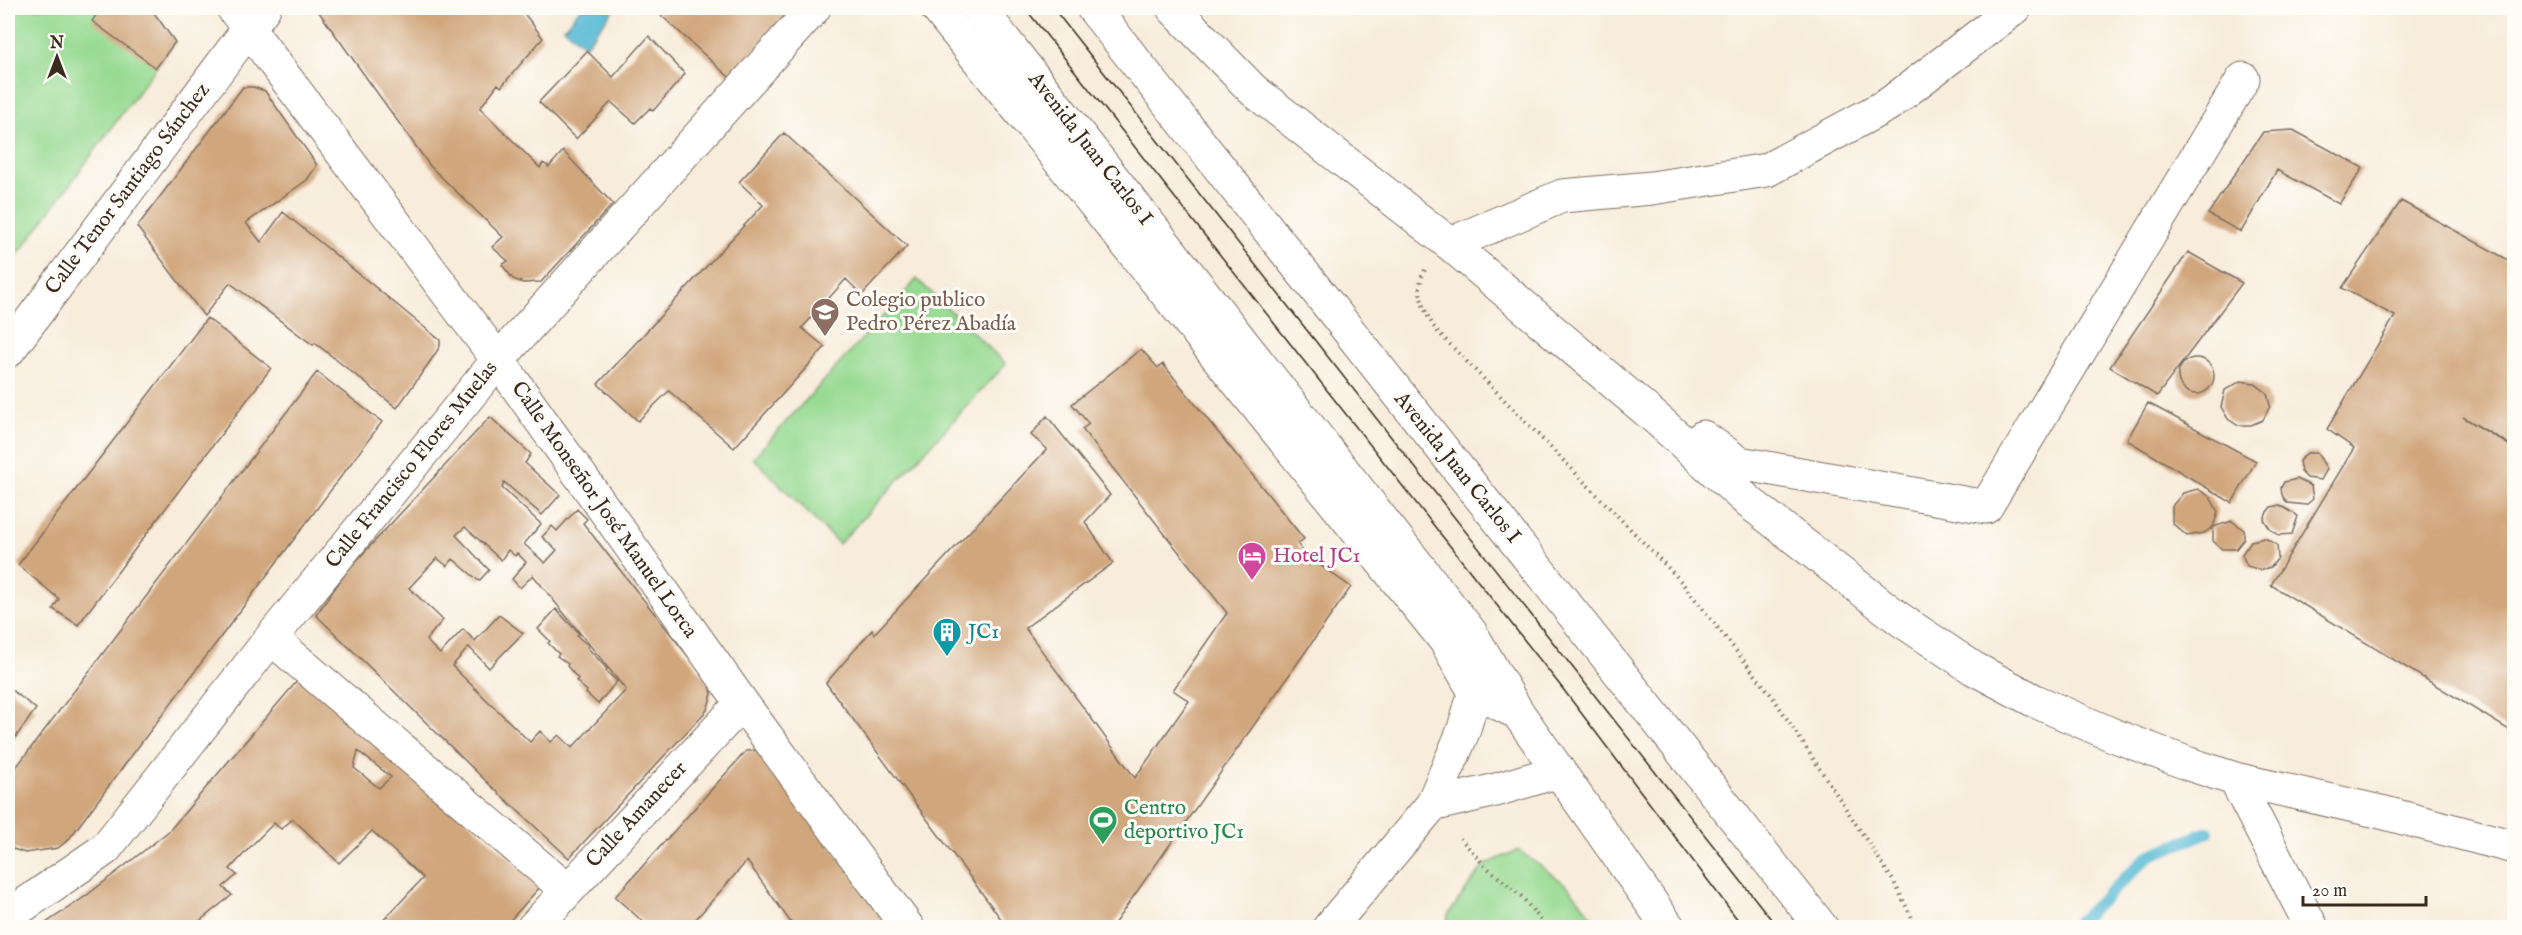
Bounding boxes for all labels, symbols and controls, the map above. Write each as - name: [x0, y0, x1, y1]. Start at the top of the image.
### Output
- north arrow: [27, 27, 87, 87]
- text: N: [49, 34, 64, 54]
- street label: Avenida Juan Carlos I: [1021, 66, 1158, 231]
- street label: Calle Tenor Santiago Sánchez: [40, 78, 217, 300]
- place label: Colegio publico Pedro Pérez Abadía: [846, 287, 1017, 338]
- school or university icon: Colegio publico Pedro Pérez Abadía: [809, 296, 841, 338]
- street label: Calle Francisco Flores Muelas: [320, 356, 504, 574]
- street label: Calle Monseñor José Manuel Lorca: [505, 376, 704, 644]
- street label: Avenida Juan Carlos I: [1387, 386, 1527, 549]
- hotel icon: Hotel JC1: [1236, 540, 1268, 582]
- place label: Hotel JC1: [1273, 543, 1360, 570]
- building icon: JC1: [931, 616, 963, 658]
- place label: JC1: [966, 619, 999, 646]
- street label: Calle Amanecer: [581, 756, 694, 874]
- place label: Centro deportivo JC1: [1124, 795, 1244, 846]
- sports icon: Centro deportivo JC1: [1087, 804, 1119, 846]
- scale bar: [2303, 869, 2426, 907]
- text: 20 m: [2312, 880, 2347, 903]

